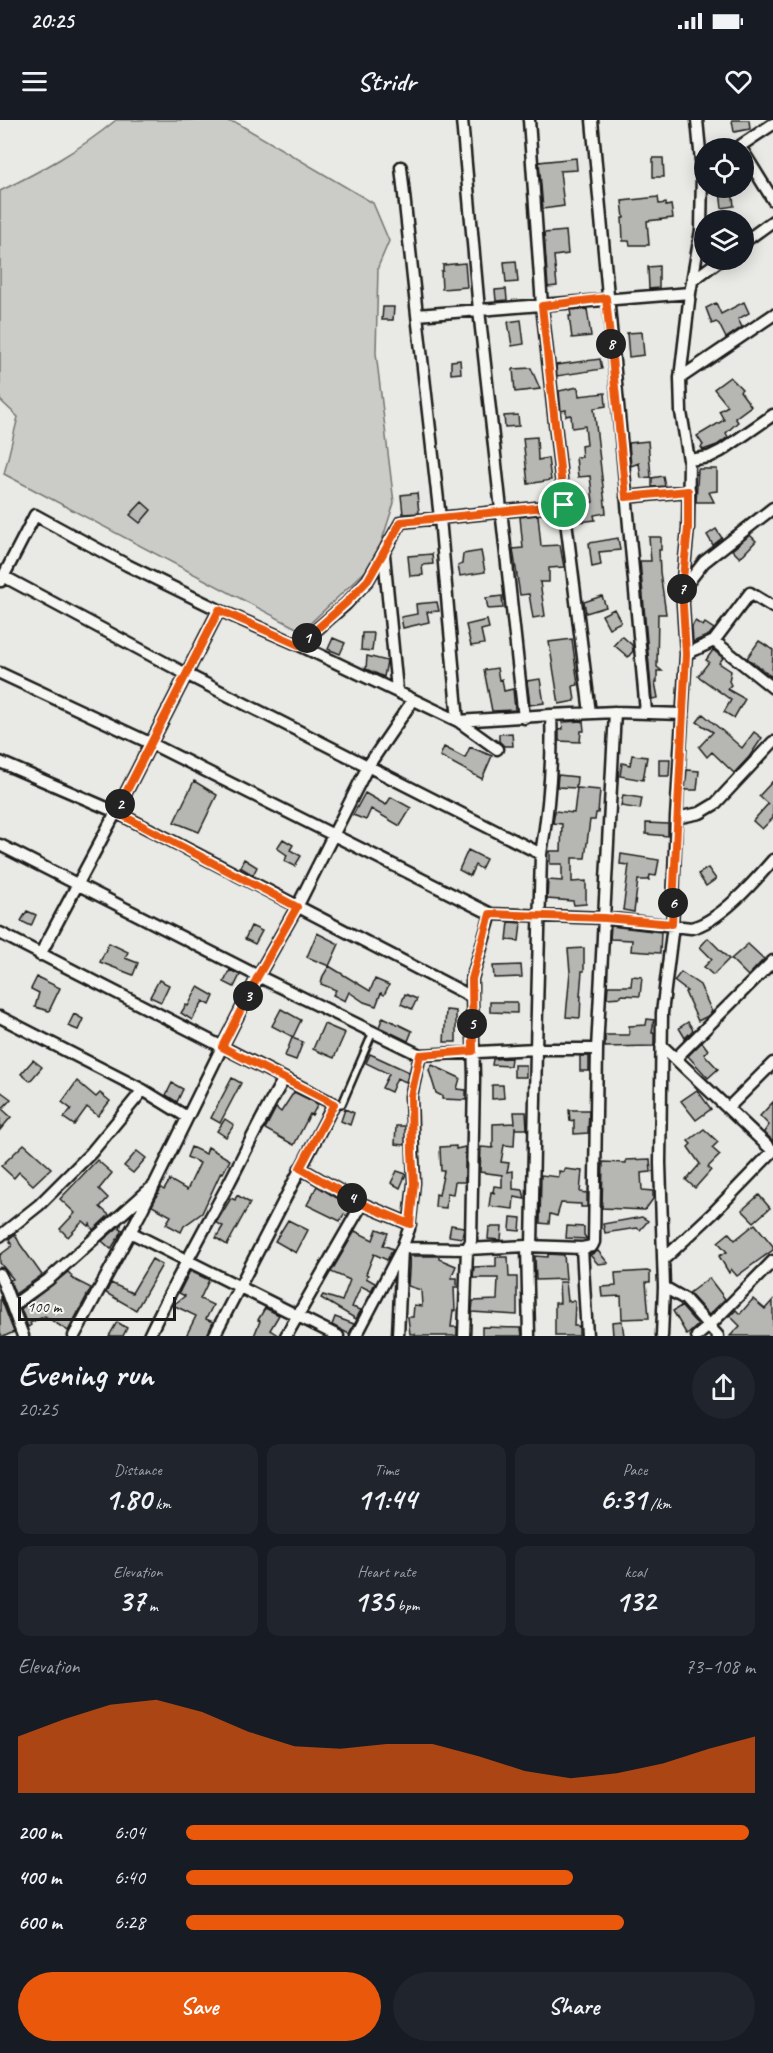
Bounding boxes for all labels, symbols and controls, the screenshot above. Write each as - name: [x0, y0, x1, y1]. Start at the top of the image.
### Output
- text: 20:25: [30, 7, 74, 35]
- text: Stridr: [357, 64, 416, 98]
- icon: menu: [18, 65, 51, 98]
- icon: heart: [722, 65, 755, 98]
- map controls: [694, 138, 754, 270]
- button: locate: [694, 138, 754, 198]
- button: layers: [694, 210, 754, 270]
- pin: 8: [596, 329, 626, 359]
- text: 8: [607, 334, 615, 354]
- pin: [538, 479, 589, 530]
- icon: arrive: [547, 488, 580, 521]
- pin: 7: [667, 574, 697, 604]
- text: 7: [678, 579, 686, 599]
- pin: 1: [292, 623, 322, 653]
- text: 1: [303, 628, 311, 648]
- pin: 2: [105, 789, 135, 819]
- text: 2: [116, 794, 124, 814]
- pin: 6: [658, 888, 688, 918]
- text: 6: [669, 893, 677, 913]
- pin: 3: [233, 981, 263, 1011]
- text: 3: [244, 986, 252, 1006]
- pin: 5: [457, 1009, 487, 1039]
- text: 5: [469, 1014, 475, 1034]
- pin: 4: [337, 1183, 367, 1213]
- text: 4: [348, 1188, 356, 1208]
- scale bar: [18, 1294, 176, 1322]
- text: 100 m: [27, 1297, 61, 1317]
- text: Evening run: [18, 1353, 153, 1395]
- button: share: [692, 1356, 755, 1419]
- text: 20:25: [18, 1397, 58, 1422]
- text: Distance: [114, 1460, 162, 1480]
- text: Time: [374, 1460, 399, 1480]
- text: Pace: [623, 1460, 647, 1480]
- text: 1.80: [105, 1480, 151, 1518]
- text: 11:44: [357, 1480, 416, 1518]
- text: 6:31: [599, 1480, 646, 1518]
- text: km: [151, 1494, 171, 1514]
- text: /km: [646, 1494, 671, 1514]
- text: Elevation: [113, 1562, 162, 1582]
- text: Heart rate: [357, 1562, 416, 1582]
- text: kcal: [625, 1562, 646, 1582]
- text: 37: [118, 1582, 145, 1620]
- text: 135: [354, 1582, 394, 1620]
- text: 132: [615, 1582, 655, 1620]
- text: m: [145, 1596, 158, 1616]
- text: bpm: [394, 1596, 419, 1616]
- text: Elevation: [18, 1654, 80, 1679]
- text: 73–108 m: [685, 1654, 755, 1679]
- text: 200 m: [18, 1820, 61, 1845]
- text: 6:04: [114, 1820, 145, 1845]
- text: 400 m: [18, 1865, 61, 1890]
- text: 6:40: [114, 1865, 145, 1890]
- text: 600 m: [18, 1910, 62, 1935]
- text: 6:28: [114, 1910, 145, 1935]
- button: Save: [18, 1972, 381, 2041]
- button: Share: [393, 1972, 755, 2041]

